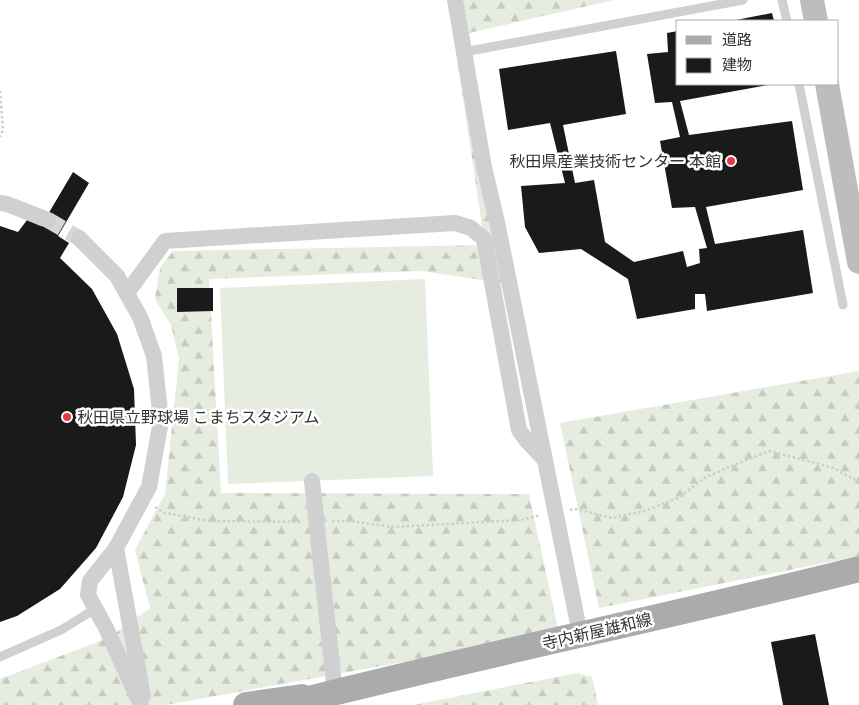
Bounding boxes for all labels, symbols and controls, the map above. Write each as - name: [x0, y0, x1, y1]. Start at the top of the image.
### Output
- legend: [676, 20, 839, 85]
- text: 道路: [722, 31, 752, 48]
- text: 建物: [722, 56, 752, 73]
- place label: 秋田県産業技術センター 本館: [509, 152, 721, 170]
- marker: 秋田県産業技術センター 本館: [725, 155, 737, 167]
- place label: 秋田県立野球場 こまちスタジアム: [77, 408, 320, 426]
- marker: 秋田県立野球場 こまちスタジアム: [61, 411, 73, 423]
- street label: 寺内新屋雄和線: [540, 610, 654, 652]

